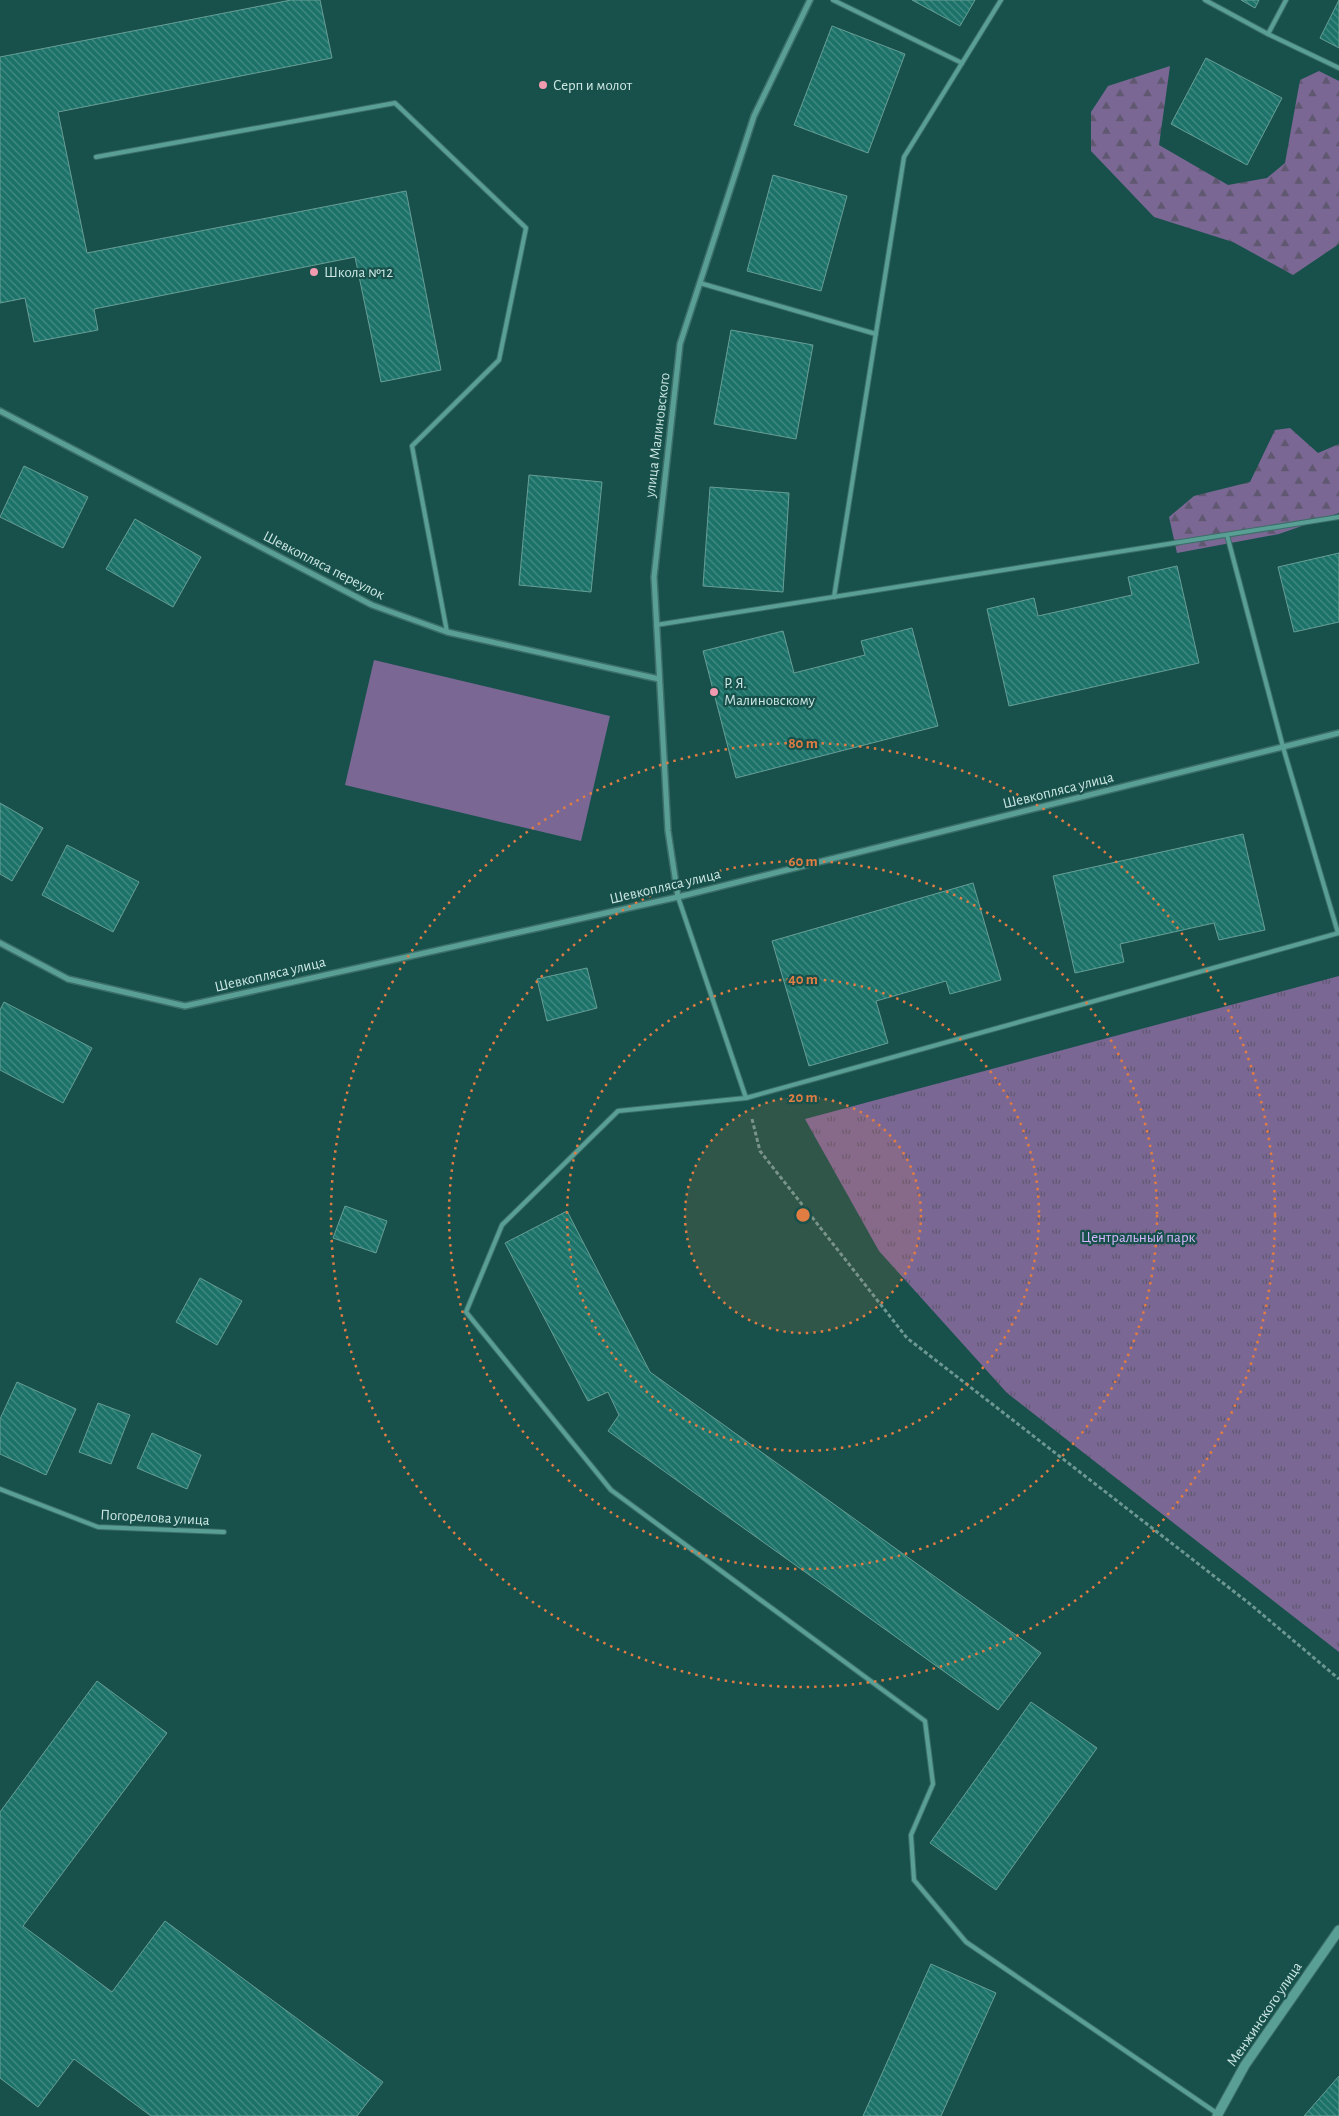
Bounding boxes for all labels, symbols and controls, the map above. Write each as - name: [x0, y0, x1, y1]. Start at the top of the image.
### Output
- place label: Серп и молот: [553, 78, 633, 93]
- marker: Серп и молот: [537, 79, 549, 91]
- place label: Школа №12: [324, 265, 393, 280]
- marker: Школа №12: [308, 266, 320, 278]
- street label: улица Малиновского: [642, 372, 673, 499]
- street label: Шевкопляса переулок: [261, 528, 387, 603]
- place label: Р. Я. Малиновскому: [724, 676, 815, 708]
- marker: Р. Я. Малиновскому: [708, 686, 720, 698]
- text: 80 m: [788, 736, 818, 751]
- street label: Шевкопляса улица: [1001, 769, 1115, 812]
- text: 60 m: [788, 854, 818, 869]
- street label: Шевкопляса улица: [608, 866, 722, 907]
- street label: Шевкопляса улица: [213, 954, 327, 995]
- text: 40 m: [788, 972, 818, 987]
- text: 20 m: [788, 1090, 818, 1105]
- centre of rings: [794, 1206, 812, 1224]
- park label: Центральный парк: [1081, 1230, 1195, 1245]
- street label: Погорелова улица: [100, 1507, 210, 1528]
- street label: Менжинского улица: [1224, 1959, 1305, 2069]

